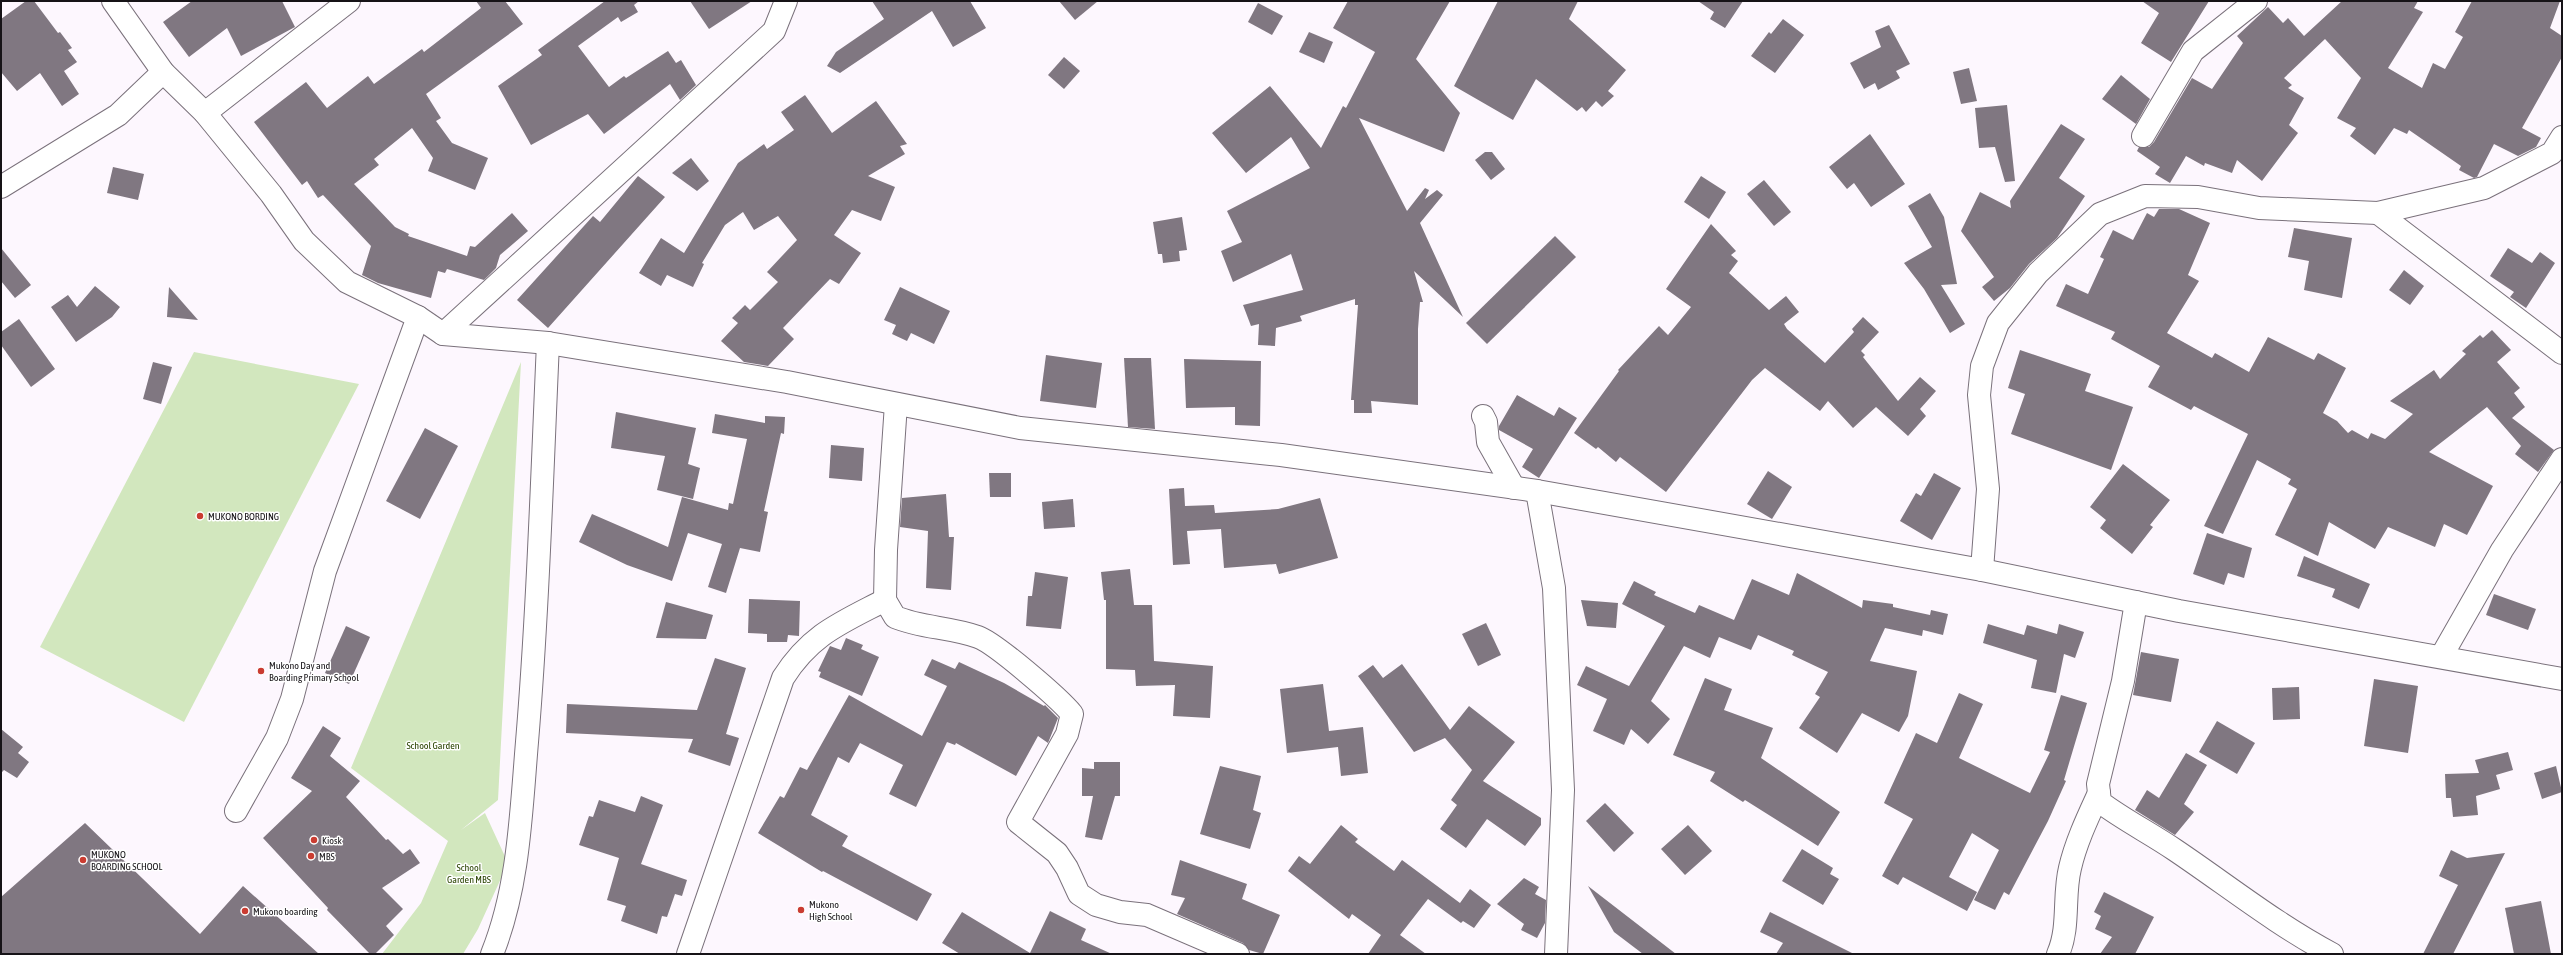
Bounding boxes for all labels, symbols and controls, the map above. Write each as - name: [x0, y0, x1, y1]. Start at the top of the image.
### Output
- marker: MUKONO BORDING: [195, 511, 205, 521]
- place label: MUKONO BORDING: [208, 511, 279, 522]
- place label: Mukono Day and Boarding Primary School: [269, 660, 359, 683]
- marker: Mukono Day and Boarding Primary School: [256, 666, 266, 676]
- park label: School Garden: [406, 740, 460, 751]
- marker: Kiosk: [309, 835, 319, 845]
- place label: Kiosk: [322, 835, 342, 846]
- place label: MUKONO BOARDING SCHOOL: [91, 849, 162, 872]
- marker: MBS: [306, 851, 316, 861]
- place label: MBS: [319, 851, 335, 862]
- marker: MUKONO BOARDING SCHOOL: [78, 855, 88, 865]
- park label: School Garden MBS: [447, 862, 491, 885]
- place label: Mukono High School: [809, 899, 853, 922]
- marker: Mukono High School: [796, 905, 806, 915]
- marker: Mukono boarding: [240, 906, 250, 916]
- place label: Mukono boarding: [253, 906, 318, 917]

